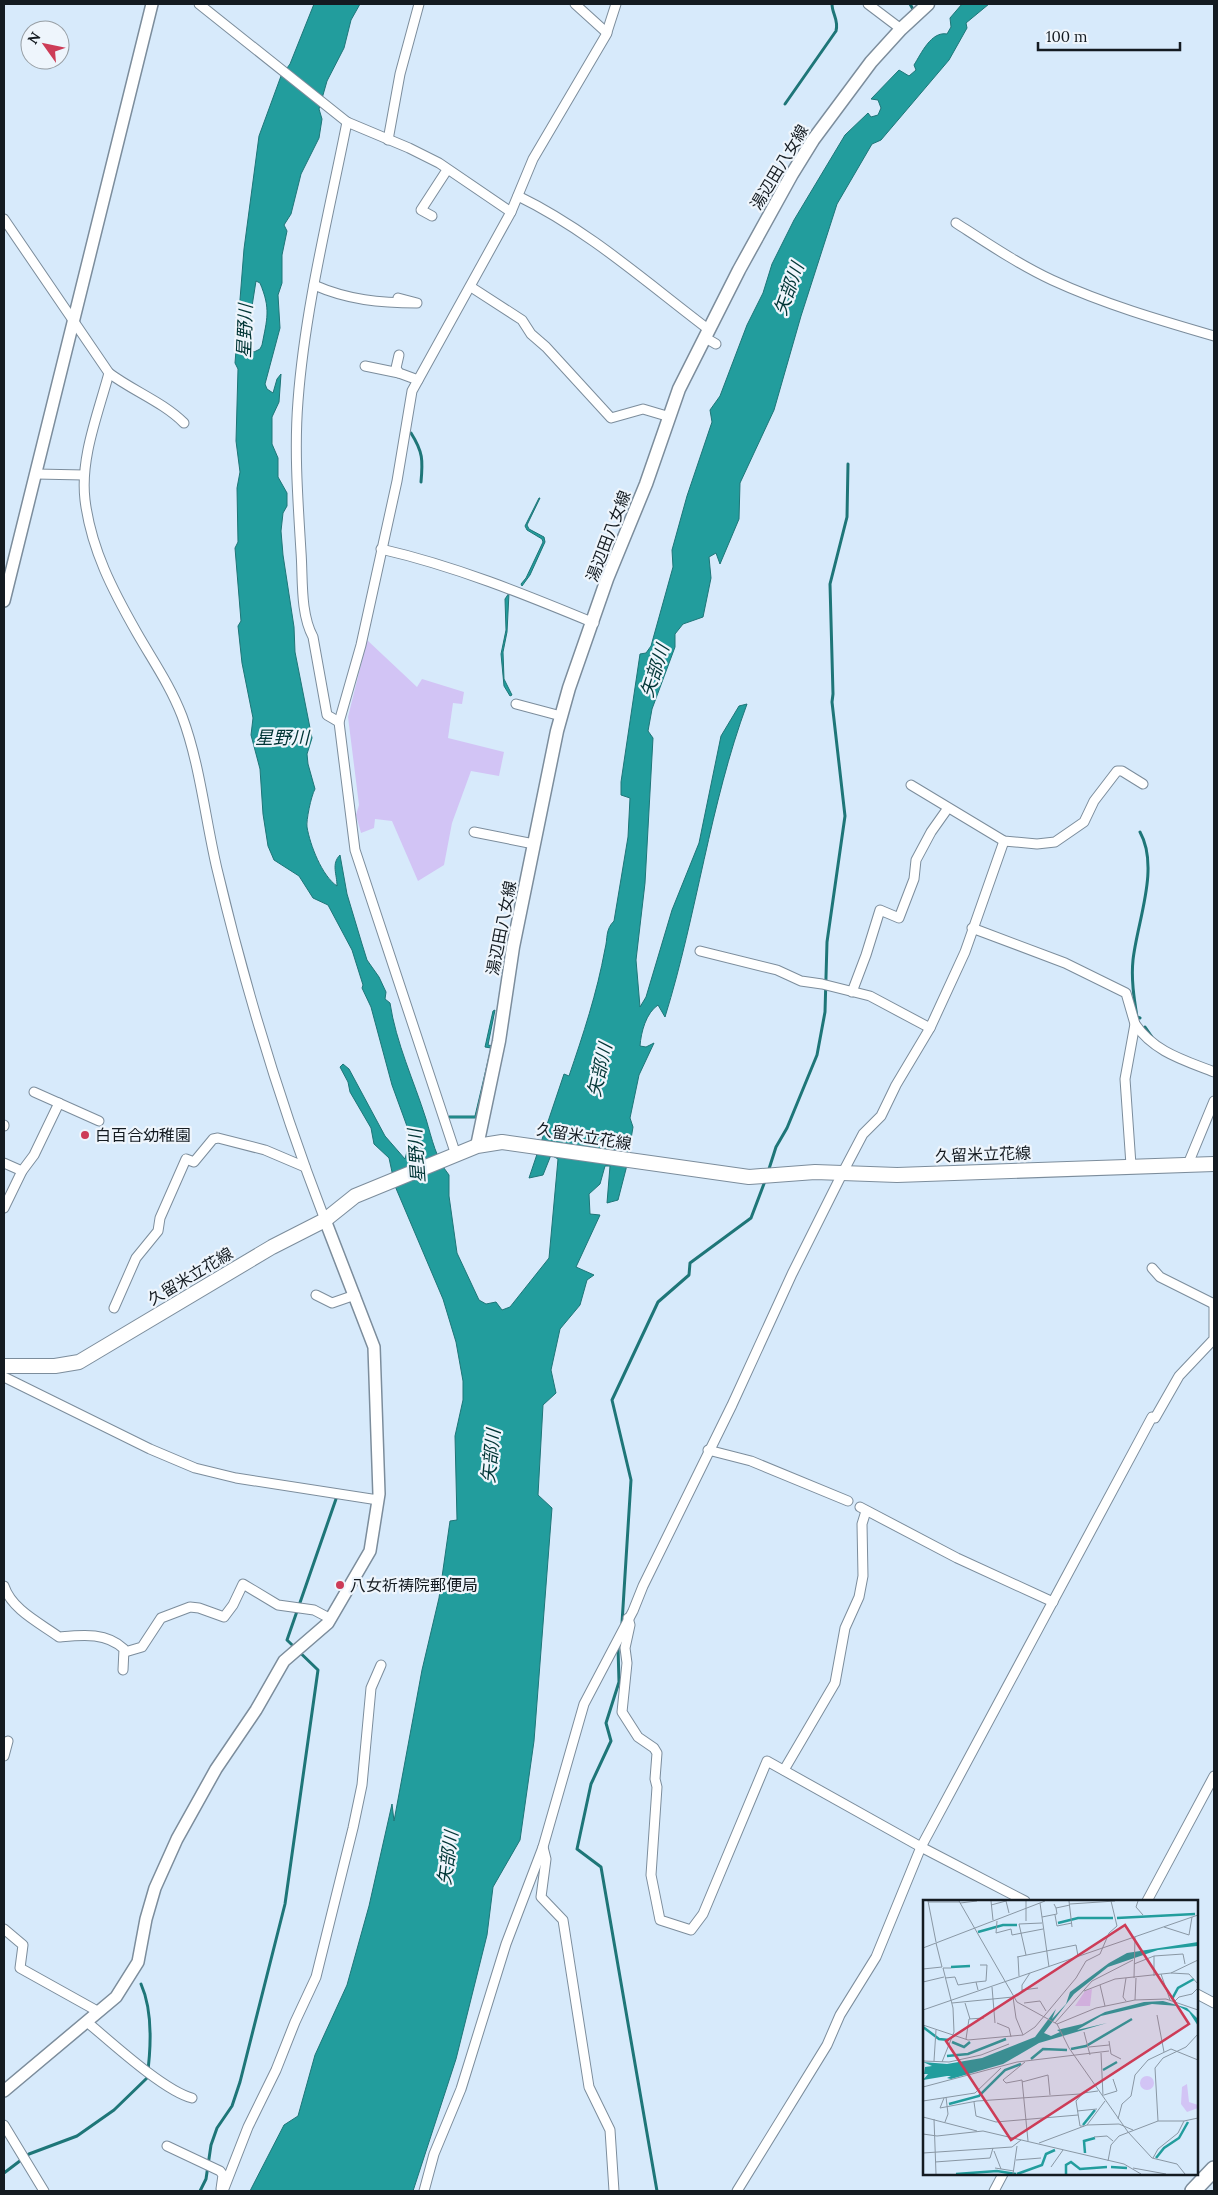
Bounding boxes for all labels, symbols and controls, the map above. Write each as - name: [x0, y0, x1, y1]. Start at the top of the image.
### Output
- north arrow: [20, 20, 70, 70]
- scale bar: [1038, 20, 1180, 52]
- text: 100 m: [1046, 27, 1087, 46]
- text: N: [24, 28, 45, 47]
- street label: 湯辺田八女線: [746, 121, 812, 213]
- water label: 矢部川: [768, 258, 809, 318]
- water label: 星野川: [232, 302, 257, 358]
- street label: 湯辺田八女線: [581, 488, 635, 584]
- water label: 矢部川: [635, 640, 674, 700]
- water label: 星野川: [255, 726, 311, 749]
- street label: 湯辺田八女線: [482, 879, 520, 977]
- water label: 矢部川: [582, 1039, 617, 1099]
- street label: 久留米立花線: [535, 1119, 633, 1153]
- place label: 白百合幼稚園: [95, 1125, 191, 1145]
- water label: 星野川: [403, 1126, 430, 1184]
- marker: 白百合幼稚園: [79, 1129, 91, 1141]
- street label: 久留米立花線: [935, 1142, 1031, 1166]
- street label: 久留米立花線: [144, 1243, 236, 1309]
- water label: 矢部川: [476, 1426, 505, 1484]
- place label: 八女祈祷院郵便局: [350, 1575, 478, 1595]
- marker: 八女祈祷院郵便局: [334, 1579, 346, 1591]
- water label: 矢部川: [432, 1828, 463, 1886]
- inset map: [923, 1900, 1198, 2175]

